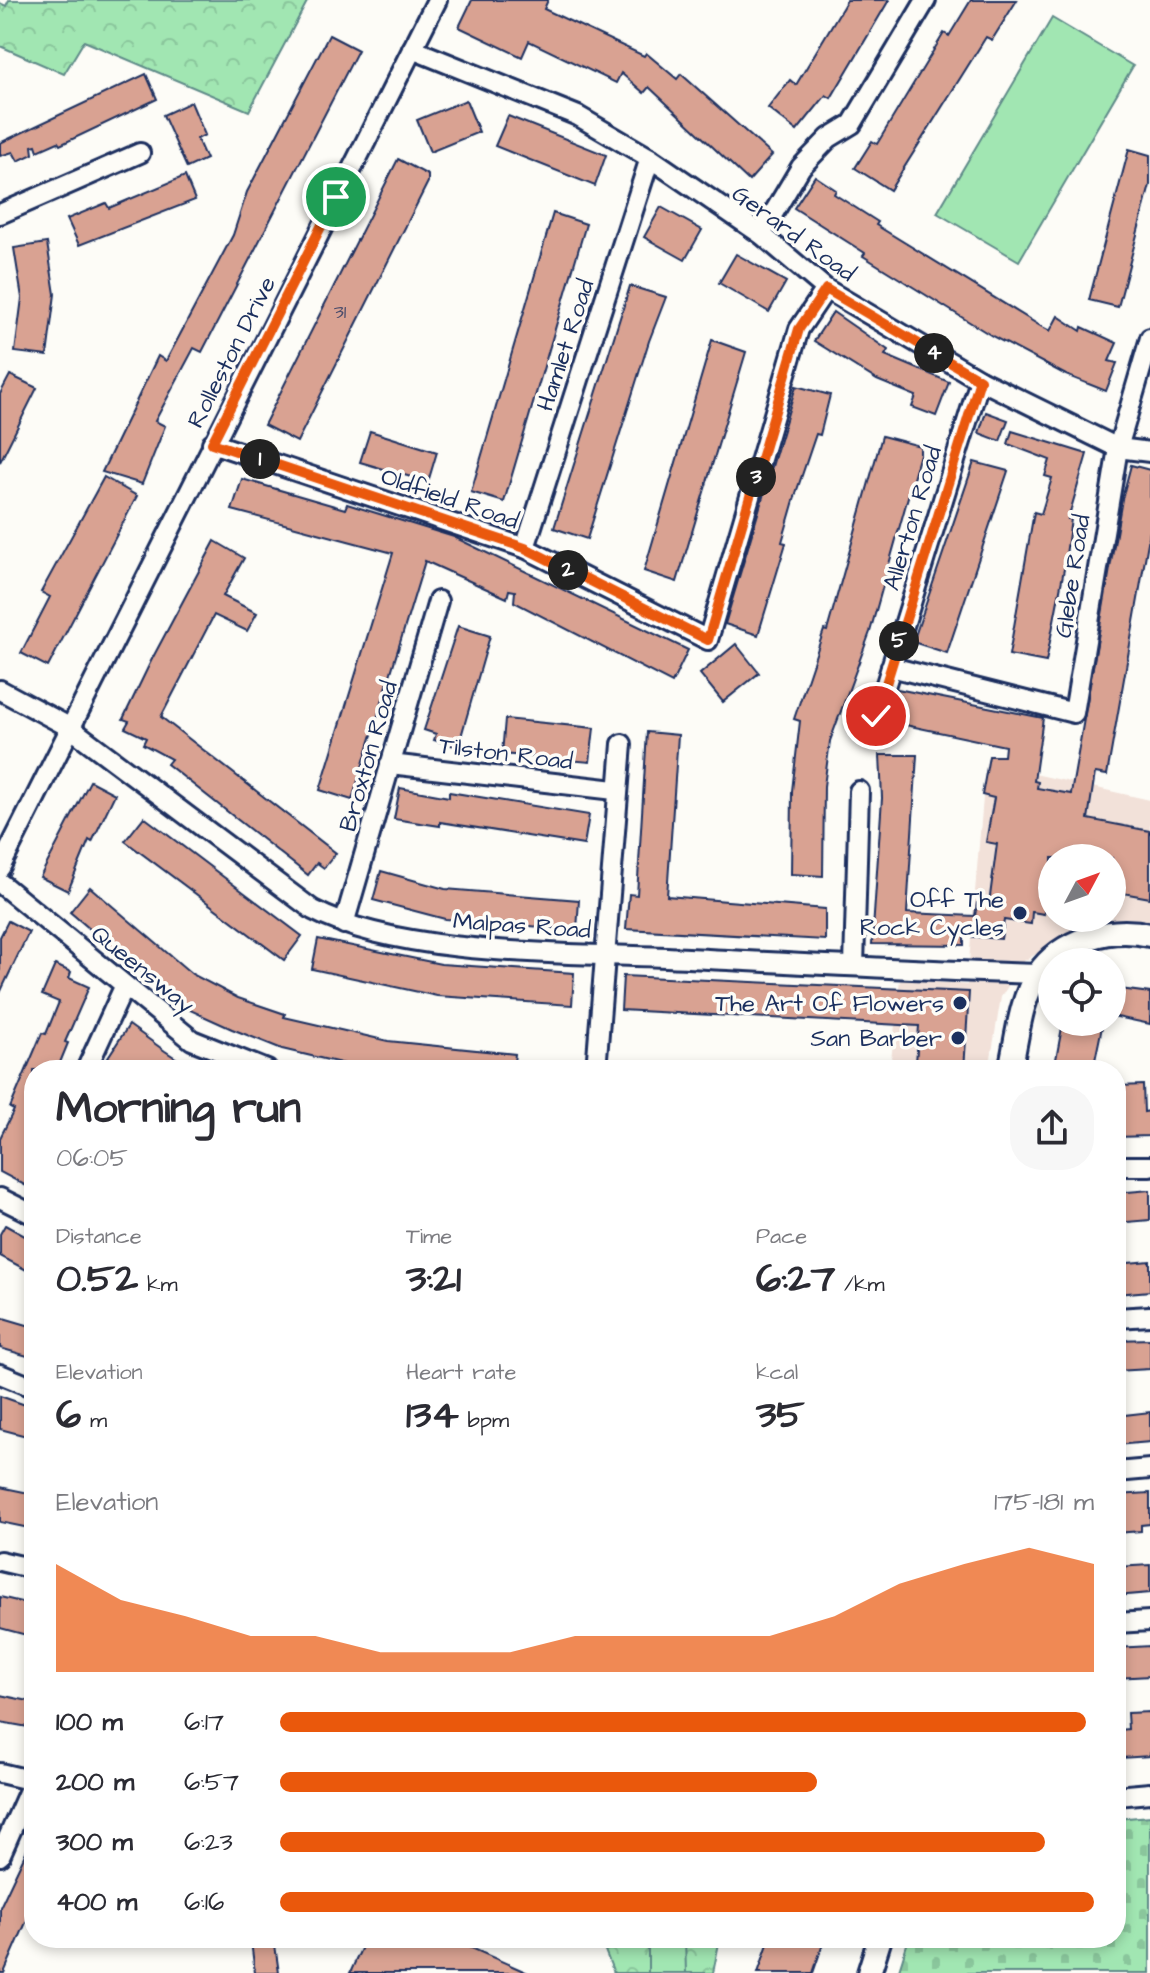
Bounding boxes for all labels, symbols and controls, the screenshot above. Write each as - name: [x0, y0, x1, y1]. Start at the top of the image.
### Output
- pin: [302, 163, 370, 231]
- icon: arrive: [314, 175, 358, 219]
- street label: Gerard Road: [725, 177, 862, 290]
- street label: Rolleston Drive: [179, 271, 285, 434]
- street label: Hamlet Road: [529, 275, 603, 416]
- house number: 31: [334, 298, 347, 326]
- pin: 4: [914, 333, 954, 373]
- text: 4: [927, 337, 941, 368]
- pin: 1: [240, 439, 280, 479]
- street label: Allerton Road: [875, 442, 951, 595]
- text: 1: [259, 443, 261, 474]
- pin: 3: [736, 457, 776, 497]
- street label: Oldfield Road: [376, 459, 523, 538]
- text: 3: [750, 461, 762, 492]
- street label: Glebe Road: [1046, 512, 1100, 640]
- pin: 2: [548, 550, 588, 590]
- text: 2: [562, 554, 574, 585]
- pin: 5: [879, 621, 919, 661]
- text: 5: [891, 625, 907, 656]
- street label: Broxton Road: [331, 677, 407, 835]
- pin: [842, 682, 910, 750]
- icon: check: [854, 694, 898, 738]
- street label: Tilston Road: [437, 729, 575, 779]
- north arrow: [1038, 844, 1126, 932]
- map controls: [1038, 844, 1126, 1036]
- place label: Off The Rock Cycles: [860, 883, 1004, 946]
- street label: Malpas Road: [452, 904, 592, 948]
- marker: Off The Rock Cycles: [1011, 904, 1029, 922]
- street label: Queensway: [83, 918, 201, 1023]
- button: locate: [1038, 948, 1126, 1036]
- place label: The Art Of Flowers: [715, 987, 944, 1021]
- marker: The Art Of Flowers: [951, 994, 969, 1012]
- place label: San Barber: [811, 1022, 942, 1056]
- marker: San Barber: [949, 1029, 967, 1047]
- text: Morning run: [56, 1079, 301, 1140]
- button: share: [1010, 1086, 1094, 1170]
- text: 06:05: [56, 1140, 128, 1176]
- text: Distance: [56, 1221, 142, 1252]
- text: Time: [406, 1221, 452, 1252]
- text: Pace: [756, 1221, 807, 1252]
- text: 0.52: [56, 1252, 138, 1307]
- text: 3:21: [406, 1252, 461, 1307]
- text: 6:27: [756, 1252, 835, 1307]
- text: km: [138, 1269, 178, 1300]
- text: /km: [835, 1269, 885, 1300]
- text: Elevation: [56, 1357, 143, 1388]
- text: Heart rate: [406, 1357, 516, 1388]
- text: kcal: [756, 1357, 798, 1388]
- text: 6: [56, 1388, 81, 1443]
- text: 134: [406, 1388, 459, 1443]
- text: 35: [756, 1388, 805, 1443]
- text: m: [81, 1405, 107, 1436]
- text: bpm: [459, 1405, 509, 1436]
- text: Elevation: [56, 1484, 158, 1520]
- text: 175–181 m: [994, 1484, 1094, 1520]
- text: 100 m: [56, 1704, 123, 1740]
- text: 6:17: [184, 1704, 224, 1740]
- text: 200 m: [56, 1764, 134, 1800]
- text: 6:57: [184, 1764, 239, 1800]
- text: 300 m: [56, 1824, 133, 1860]
- text: 6:23: [184, 1824, 233, 1860]
- text: 400 m: [56, 1884, 137, 1920]
- text: 6:16: [184, 1884, 224, 1920]

